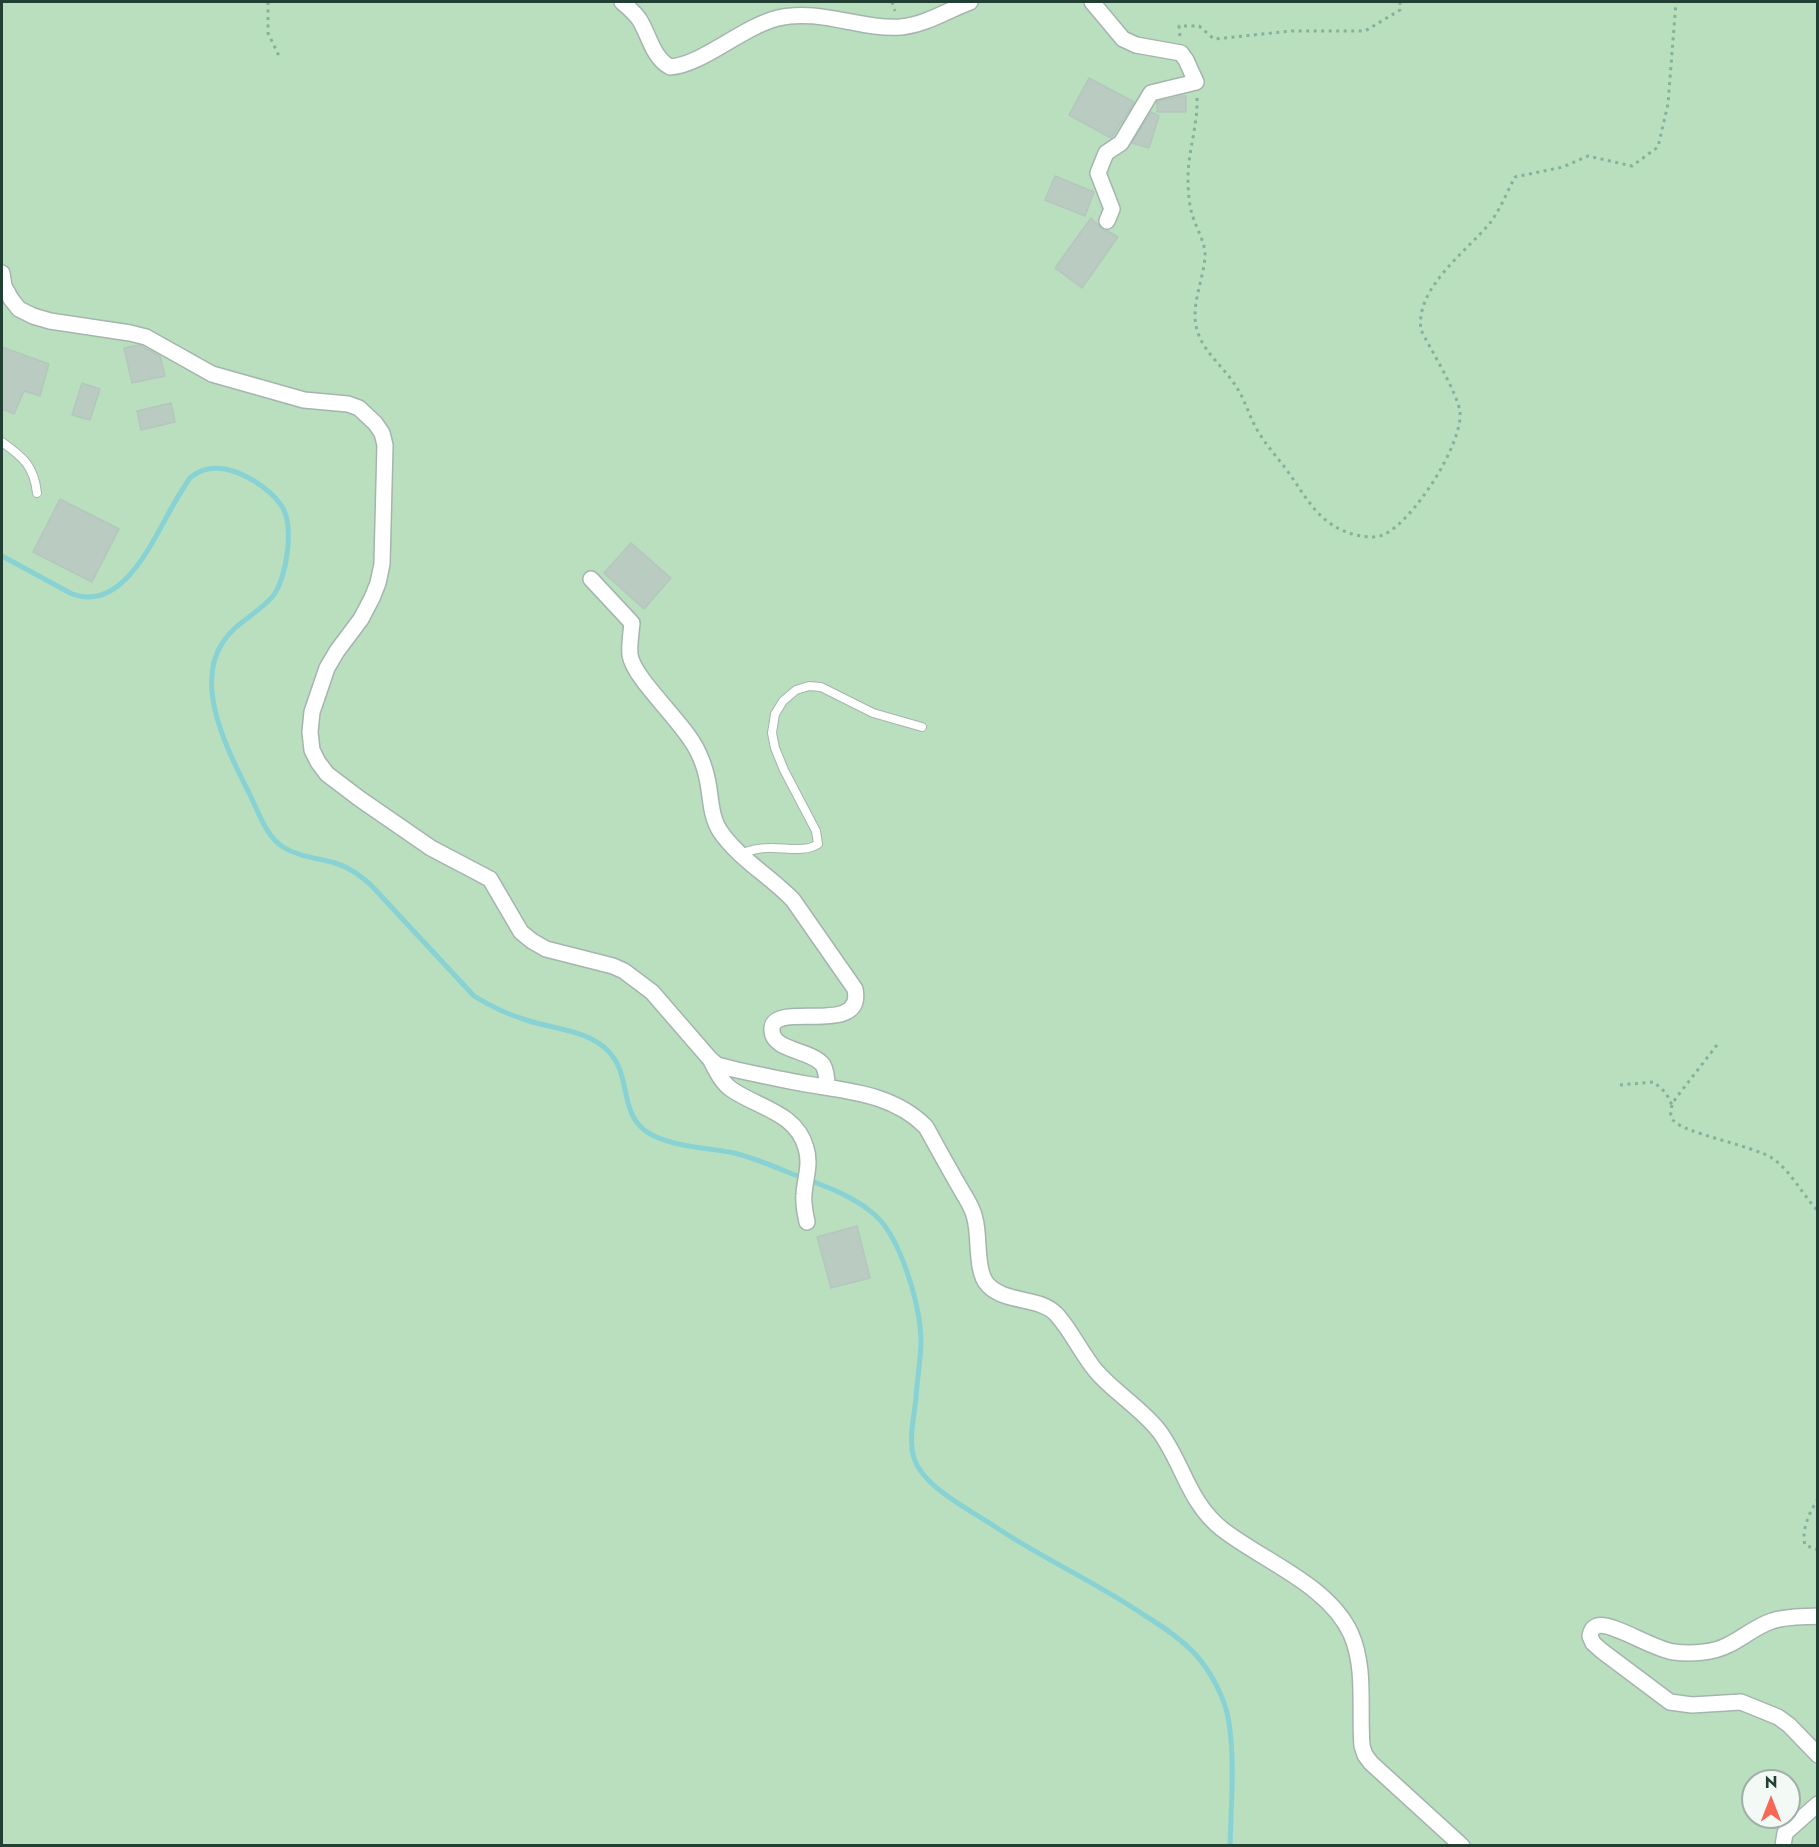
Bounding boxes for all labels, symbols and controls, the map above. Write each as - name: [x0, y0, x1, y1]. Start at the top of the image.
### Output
- north arrow: [1741, 1769, 1801, 1829]
- text: N: [1765, 1771, 1777, 1794]

